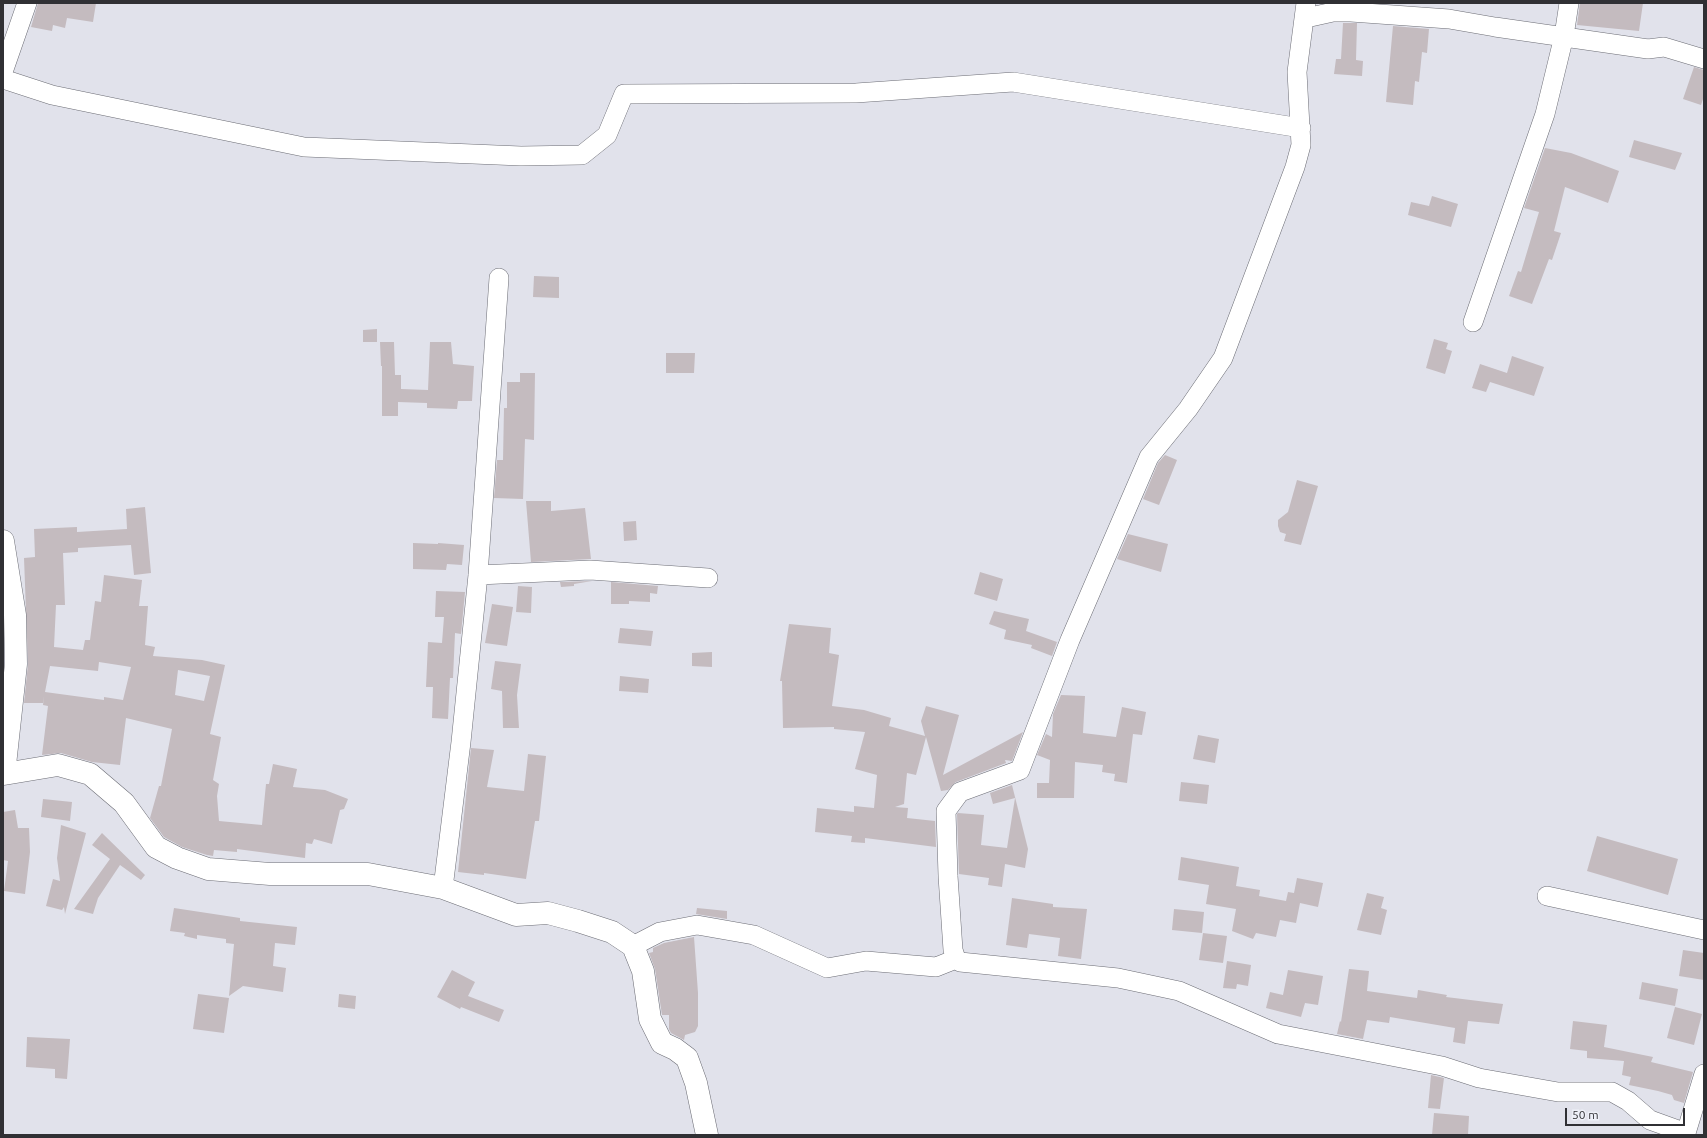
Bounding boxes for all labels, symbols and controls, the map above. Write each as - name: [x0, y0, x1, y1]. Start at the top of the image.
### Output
- scale bar: [1567, 1100, 1687, 1126]
- text: 50 m: [1572, 1108, 1599, 1121]

